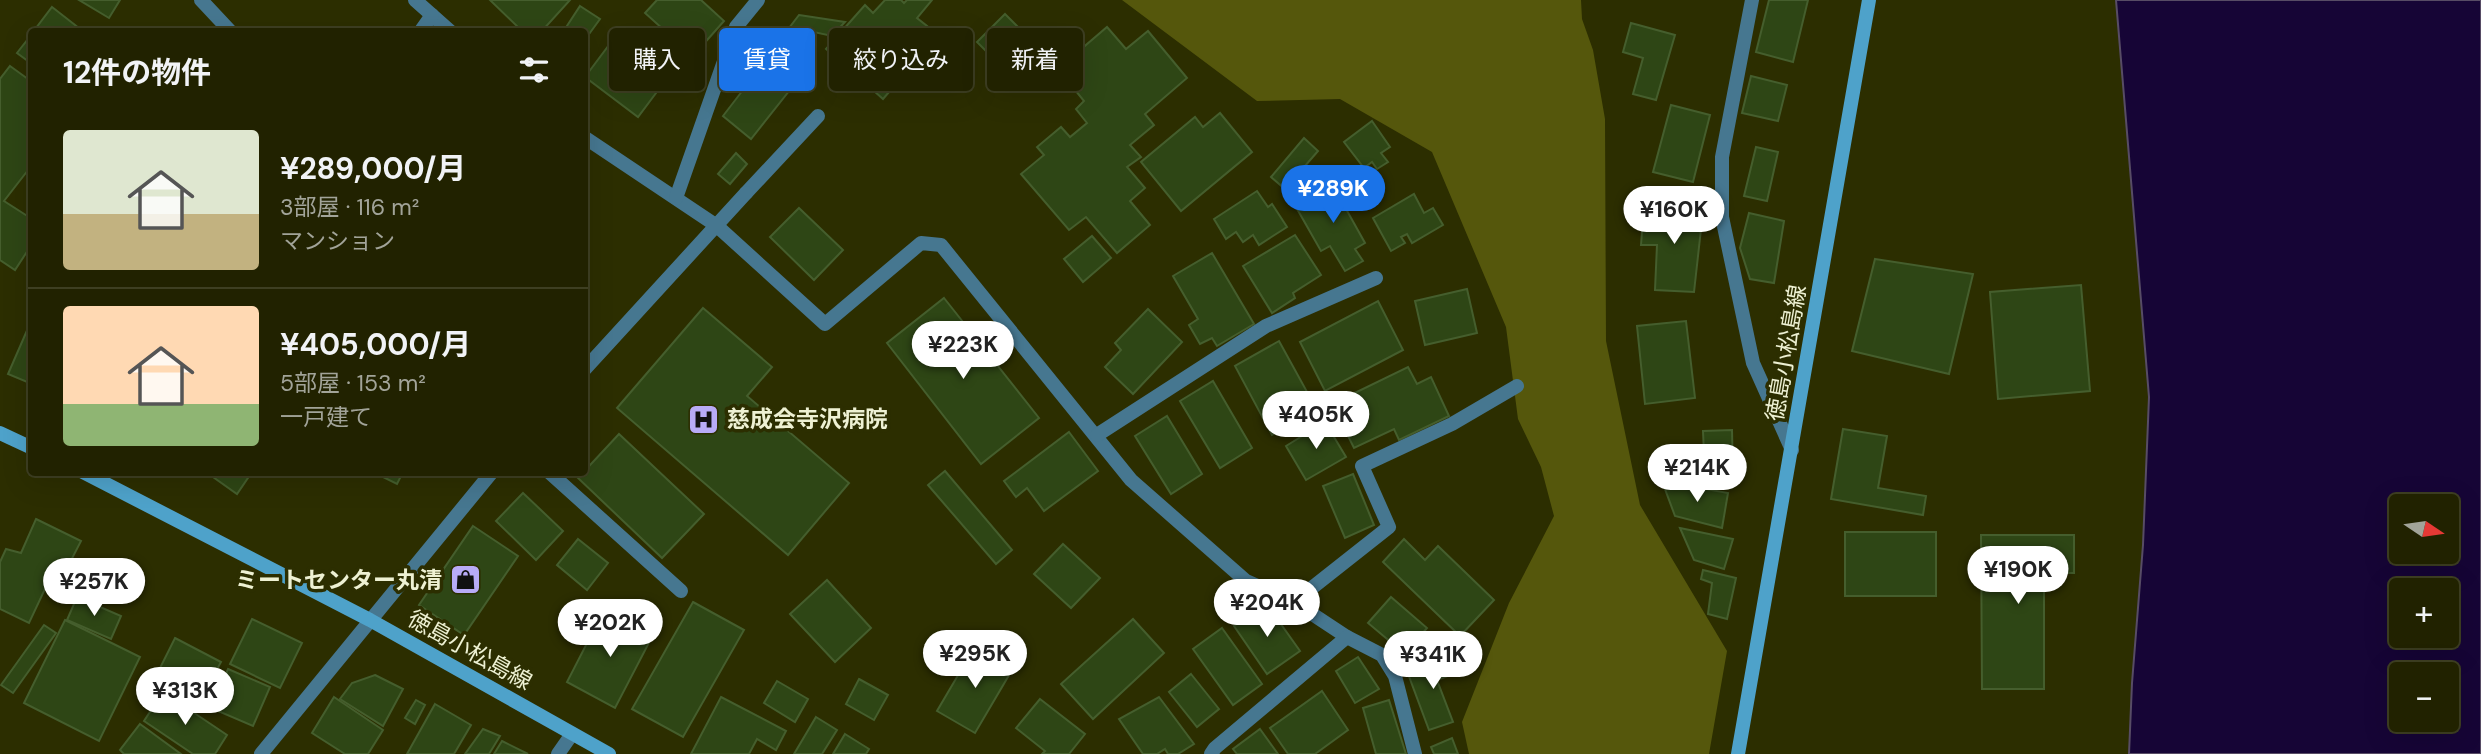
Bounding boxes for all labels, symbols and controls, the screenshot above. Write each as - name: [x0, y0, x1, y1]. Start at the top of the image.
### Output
- chip: 購入: [609, 28, 705, 91]
- chip: 賃貸: [719, 28, 815, 91]
- chip: 絞り込み: [829, 28, 973, 91]
- chip: 新着: [987, 28, 1083, 91]
- icon: filters: [515, 51, 553, 89]
- text: 12件の物件: [63, 53, 211, 92]
- text: ¥289,000/月: [280, 149, 466, 188]
- icon: home: [119, 158, 203, 242]
- pin: ¥289K: [1284, 166, 1382, 225]
- text: ¥289K: [1297, 173, 1369, 203]
- pin: ¥160K: [1625, 187, 1723, 246]
- text: 3部屋 · 116 m²: [280, 192, 419, 222]
- text: ¥160K: [1639, 194, 1709, 224]
- text: マンション: [280, 226, 395, 256]
- street label: 徳島小松島線: [1759, 282, 1813, 424]
- pin: ¥223K: [914, 322, 1012, 381]
- text: ¥405,000/月: [280, 325, 471, 364]
- text: ¥223K: [928, 329, 998, 359]
- icon: home: [119, 334, 203, 418]
- text: 5部屋 · 153 m²: [280, 368, 426, 398]
- pin: ¥405K: [1267, 392, 1365, 451]
- text: ¥405K: [1278, 399, 1354, 429]
- text: 一戸建て: [280, 402, 372, 432]
- hospital icon: 慈成会寺沢病院: [687, 402, 721, 436]
- place label: 慈成会寺沢病院: [727, 404, 888, 434]
- pin: ¥214K: [1648, 444, 1746, 504]
- text: ¥214K: [1664, 452, 1730, 482]
- north arrow: [2389, 494, 2459, 564]
- map controls: [2389, 494, 2459, 732]
- pin: ¥190K: [1969, 546, 2067, 606]
- text: ¥190K: [1983, 554, 2053, 584]
- pin: ¥257K: [45, 558, 143, 618]
- shop icon: ミートセンター丸清: [448, 563, 482, 597]
- place label: ミートセンター丸清: [235, 565, 442, 595]
- text: ¥257K: [59, 566, 129, 596]
- button: +: [2389, 578, 2459, 648]
- pin: ¥204K: [1218, 580, 1316, 639]
- text: ¥204K: [1230, 587, 1304, 617]
- pin: ¥202K: [561, 600, 659, 659]
- street label: 徳島小松島線: [402, 603, 538, 697]
- text: ¥202K: [574, 607, 646, 637]
- pin: ¥295K: [926, 630, 1024, 690]
- pin: ¥341K: [1384, 632, 1482, 691]
- text: ¥295K: [939, 638, 1011, 668]
- text: ¥341K: [1399, 639, 1467, 669]
- button: −: [2389, 662, 2459, 732]
- pin: ¥313K: [136, 668, 234, 727]
- text: ¥313K: [152, 675, 218, 705]

